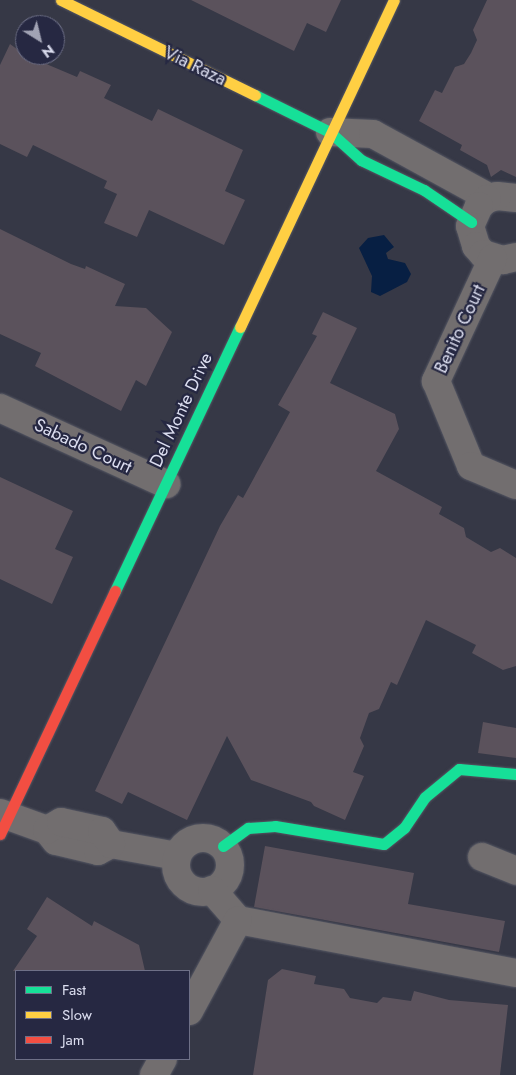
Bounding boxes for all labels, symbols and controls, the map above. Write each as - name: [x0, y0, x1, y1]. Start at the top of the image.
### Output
- north arrow: [15, 15, 65, 65]
- text: N: [38, 40, 59, 63]
- street label: Via Raza: [160, 42, 230, 90]
- street label: Benito Court: [430, 281, 490, 377]
- street label: Del Monte Drive: [145, 349, 217, 471]
- street label: Sabado Court: [31, 414, 135, 478]
- legend: [15, 970, 190, 1060]
- text: Fast: [62, 979, 86, 1001]
- text: Slow: [62, 1004, 92, 1026]
- text: Jam: [62, 1029, 85, 1051]

